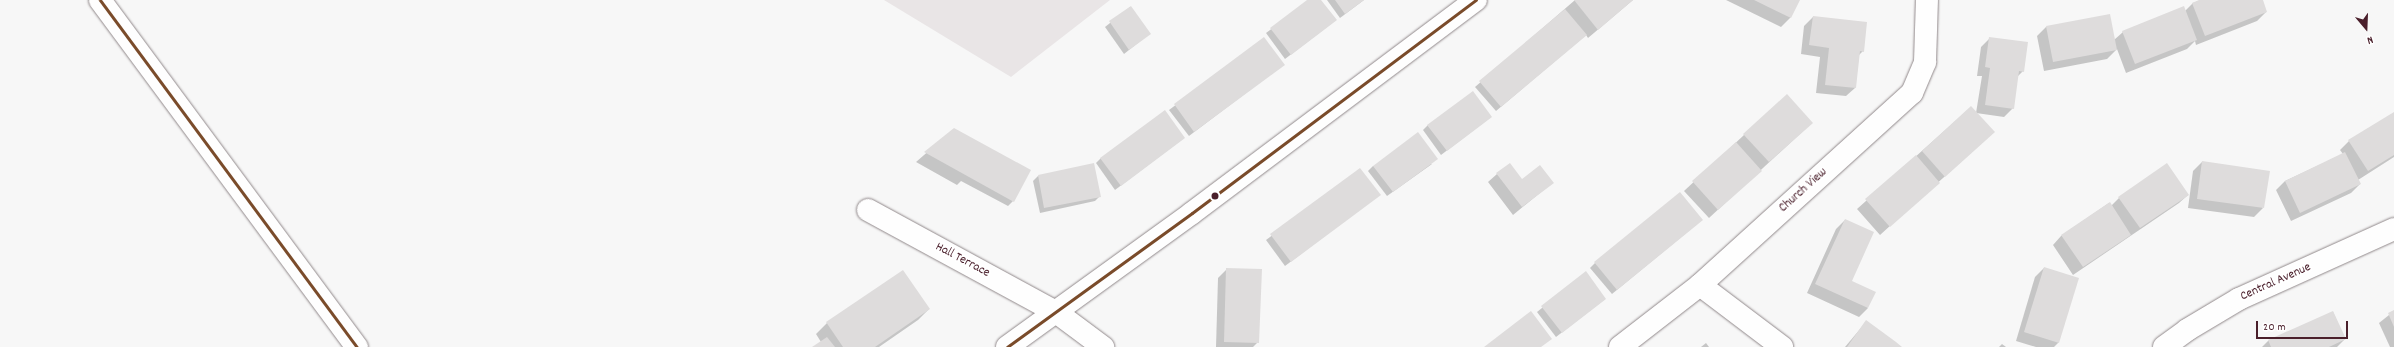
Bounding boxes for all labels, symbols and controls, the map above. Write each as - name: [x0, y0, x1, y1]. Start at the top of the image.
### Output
- north arrow: [2346, 8, 2386, 48]
- text: N: [2365, 31, 2375, 48]
- street label: Church View: [1777, 165, 1831, 217]
- unlabelled marker: [1210, 191, 1220, 201]
- street label: Hall Terrace: [932, 240, 992, 282]
- street label: Central Avenue: [2238, 261, 2314, 305]
- scale bar: [2258, 313, 2350, 339]
- text: 20 m: [2263, 319, 2286, 336]

